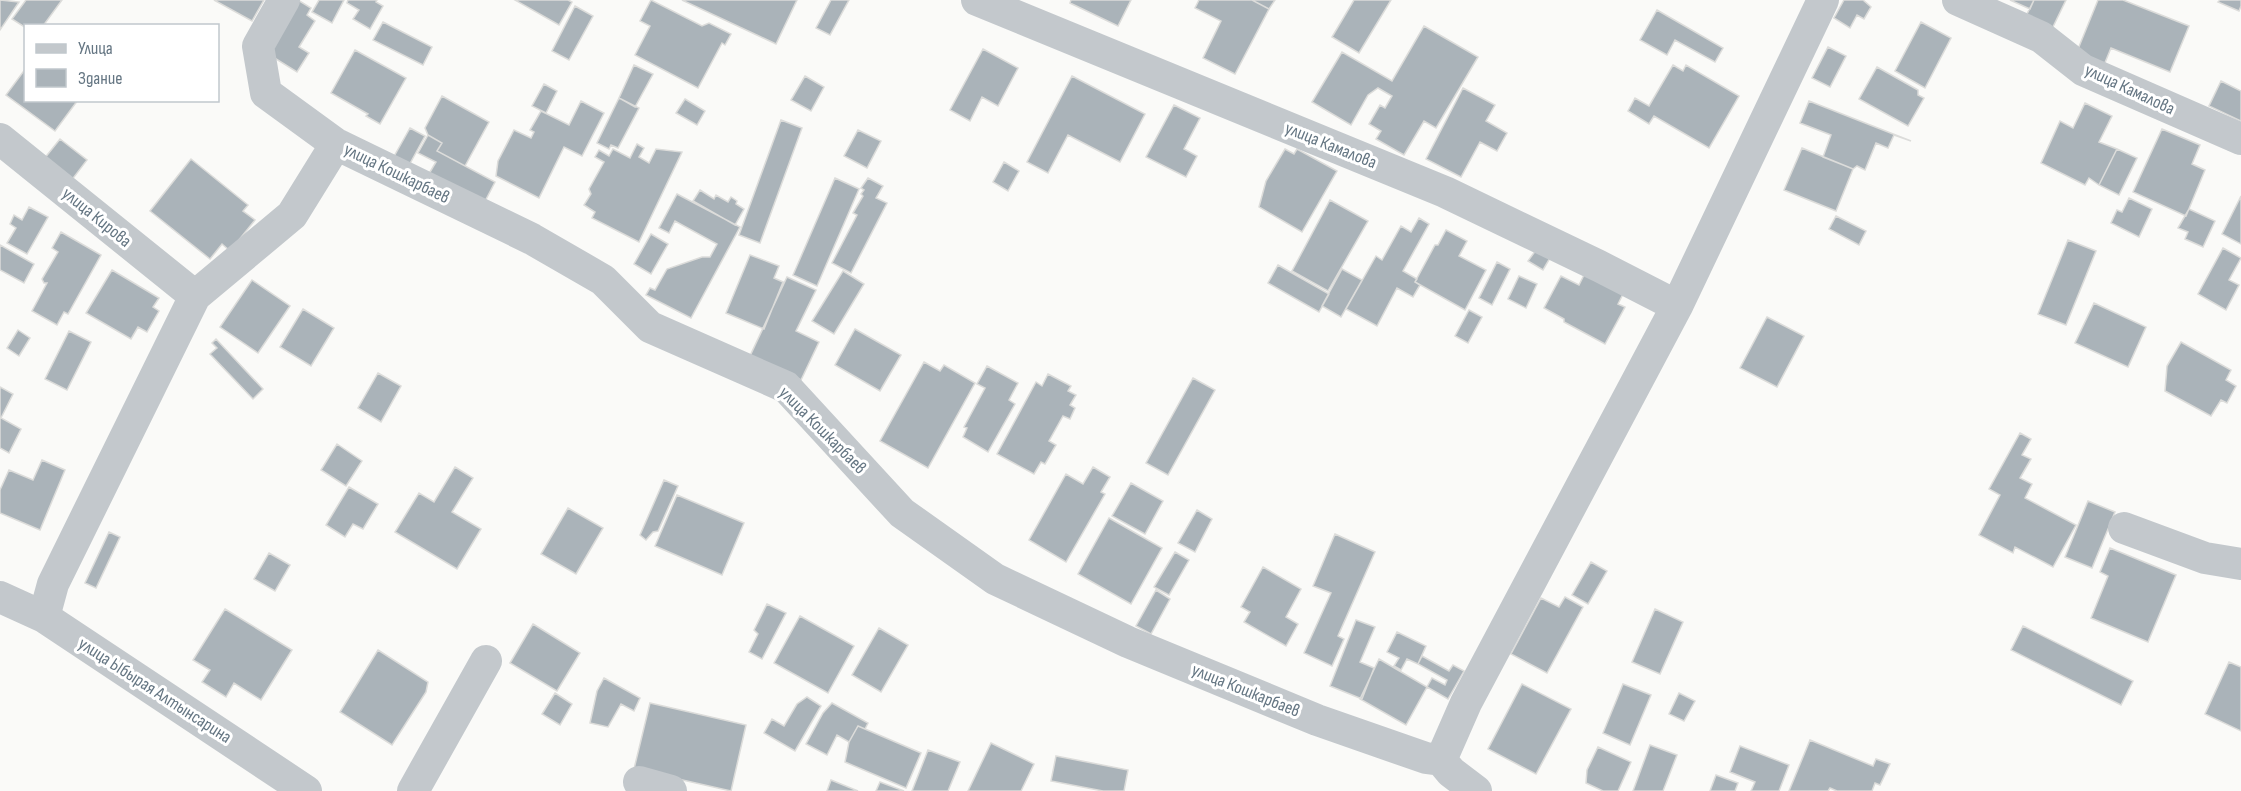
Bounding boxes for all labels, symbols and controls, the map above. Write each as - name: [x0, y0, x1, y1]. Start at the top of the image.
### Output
- legend: [24, 24, 219, 102]
- text: Улица: [78, 38, 113, 59]
- street label: улица Камалова: [2081, 59, 2178, 119]
- text: Здание: [78, 68, 123, 89]
- street label: улица Камалова: [1282, 118, 1380, 173]
- street label: улица Кошкарбаев: [341, 139, 453, 208]
- street label: улица Кирова: [58, 183, 136, 252]
- street label: улица Кошкарбаев: [775, 382, 871, 478]
- street label: улица Ыбырая Алтынсарина: [74, 633, 235, 748]
- street label: улица Кошкарбаев: [1189, 659, 1303, 722]

